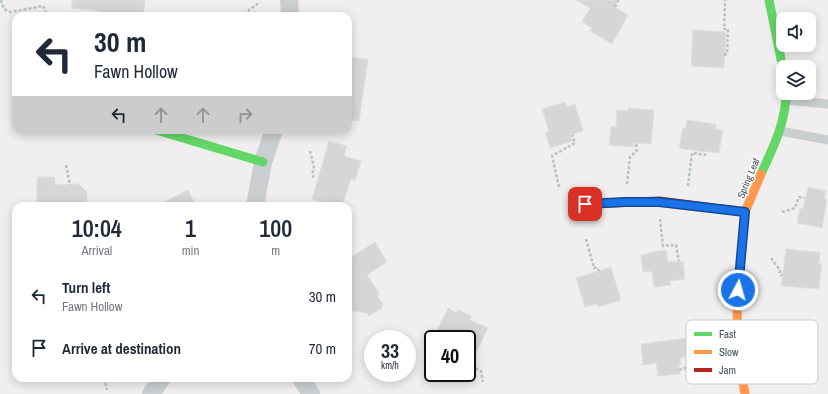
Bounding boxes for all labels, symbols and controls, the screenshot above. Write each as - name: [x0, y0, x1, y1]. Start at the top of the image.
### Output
- map controls: [776, 12, 816, 100]
- button: sound: [776, 12, 816, 52]
- text: 30 m: [94, 23, 146, 61]
- icon: left: [28, 28, 80, 80]
- text: Fawn Hollow: [94, 59, 178, 84]
- button: layers: [776, 60, 816, 100]
- icon: left: [108, 104, 130, 126]
- icon: ahead: [150, 104, 172, 126]
- icon: ahead: [192, 104, 214, 126]
- icon: right: [234, 104, 256, 126]
- street label: Spring Leaf: [734, 155, 763, 200]
- pin: [568, 187, 602, 221]
- icon: arrive: [574, 193, 596, 215]
- text: 10:04: [72, 212, 122, 244]
- text: 1: [185, 212, 196, 244]
- text: 100: [259, 212, 292, 244]
- text: Arrival: [81, 242, 112, 259]
- text: min: [182, 242, 199, 259]
- text: m: [271, 242, 280, 259]
- position arrow: [717, 269, 759, 311]
- text: Turn left: [62, 277, 110, 298]
- icon: left: [28, 285, 50, 307]
- text: 30 m: [309, 286, 336, 307]
- text: Fawn Hollow: [62, 298, 123, 315]
- legend: [686, 320, 818, 384]
- text: Fast: [719, 327, 737, 341]
- speed limit sign: 40: [424, 330, 476, 382]
- icon: arrive: [28, 337, 50, 359]
- text: 33: [381, 337, 399, 364]
- text: Arrive at destination: [62, 338, 181, 359]
- text: 70 m: [309, 338, 336, 359]
- text: Slow: [719, 345, 739, 359]
- text: km/h: [381, 359, 399, 372]
- text: Jam: [719, 363, 736, 377]

